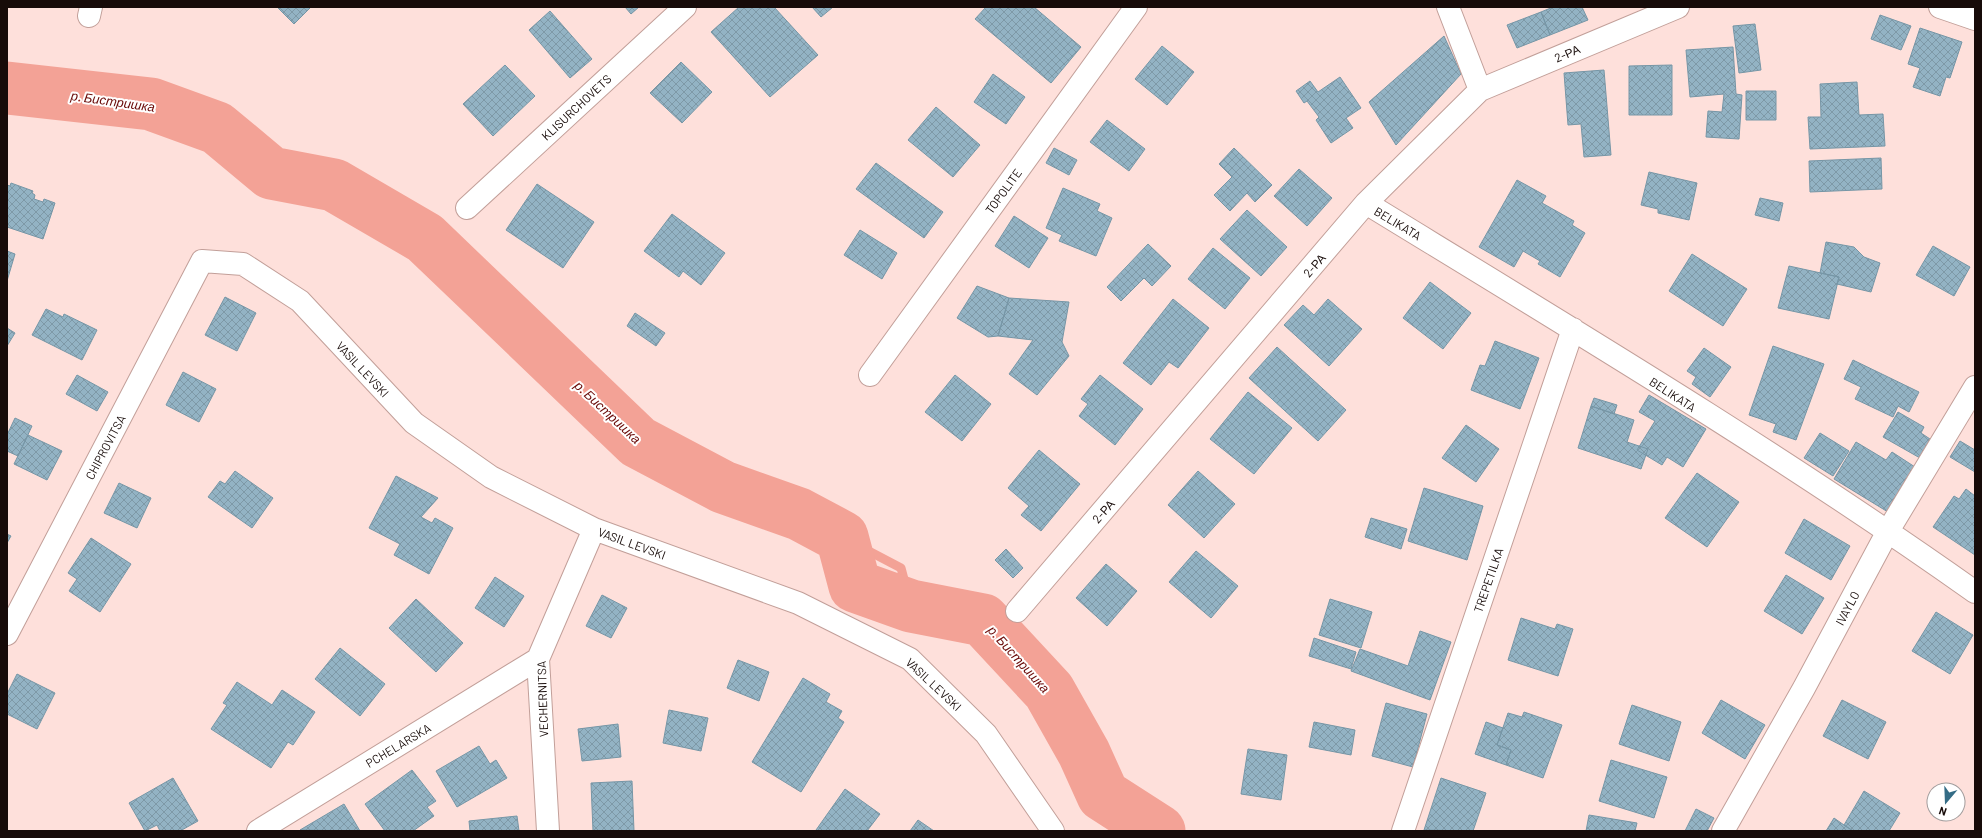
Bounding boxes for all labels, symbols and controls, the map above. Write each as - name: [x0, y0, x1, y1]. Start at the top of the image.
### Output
- street label: 2-РА: [1552, 41, 1582, 65]
- street label: KLISURCHOVETS: [538, 71, 614, 143]
- water label: р. Бистришка: [69, 87, 156, 115]
- street label: TOPOLITE: [982, 166, 1024, 216]
- street label: BELIKATA: [1372, 204, 1424, 242]
- street label: 2-РА: [1300, 250, 1328, 280]
- street label: VASIL LEVSKI: [334, 338, 392, 400]
- street label: BELIKATA: [1647, 374, 1699, 414]
- water label: р. Бистришка: [571, 377, 644, 447]
- street label: CHIPROVITSA: [82, 412, 128, 482]
- street label: 2-РА: [1089, 496, 1117, 526]
- street label: VASIL LEVSKI: [596, 524, 668, 562]
- street label: TREPETILKA: [1470, 546, 1506, 614]
- street label: IVAYLO: [1832, 589, 1862, 627]
- water label: р. Бистришка: [984, 621, 1053, 696]
- street label: VASIL LEVSKI: [903, 655, 965, 713]
- street label: VECHERNITSA: [534, 661, 550, 737]
- street label: PCHELARSKA: [363, 720, 433, 770]
- north arrow: [1926, 782, 1966, 822]
- text: N: [1937, 805, 1948, 819]

